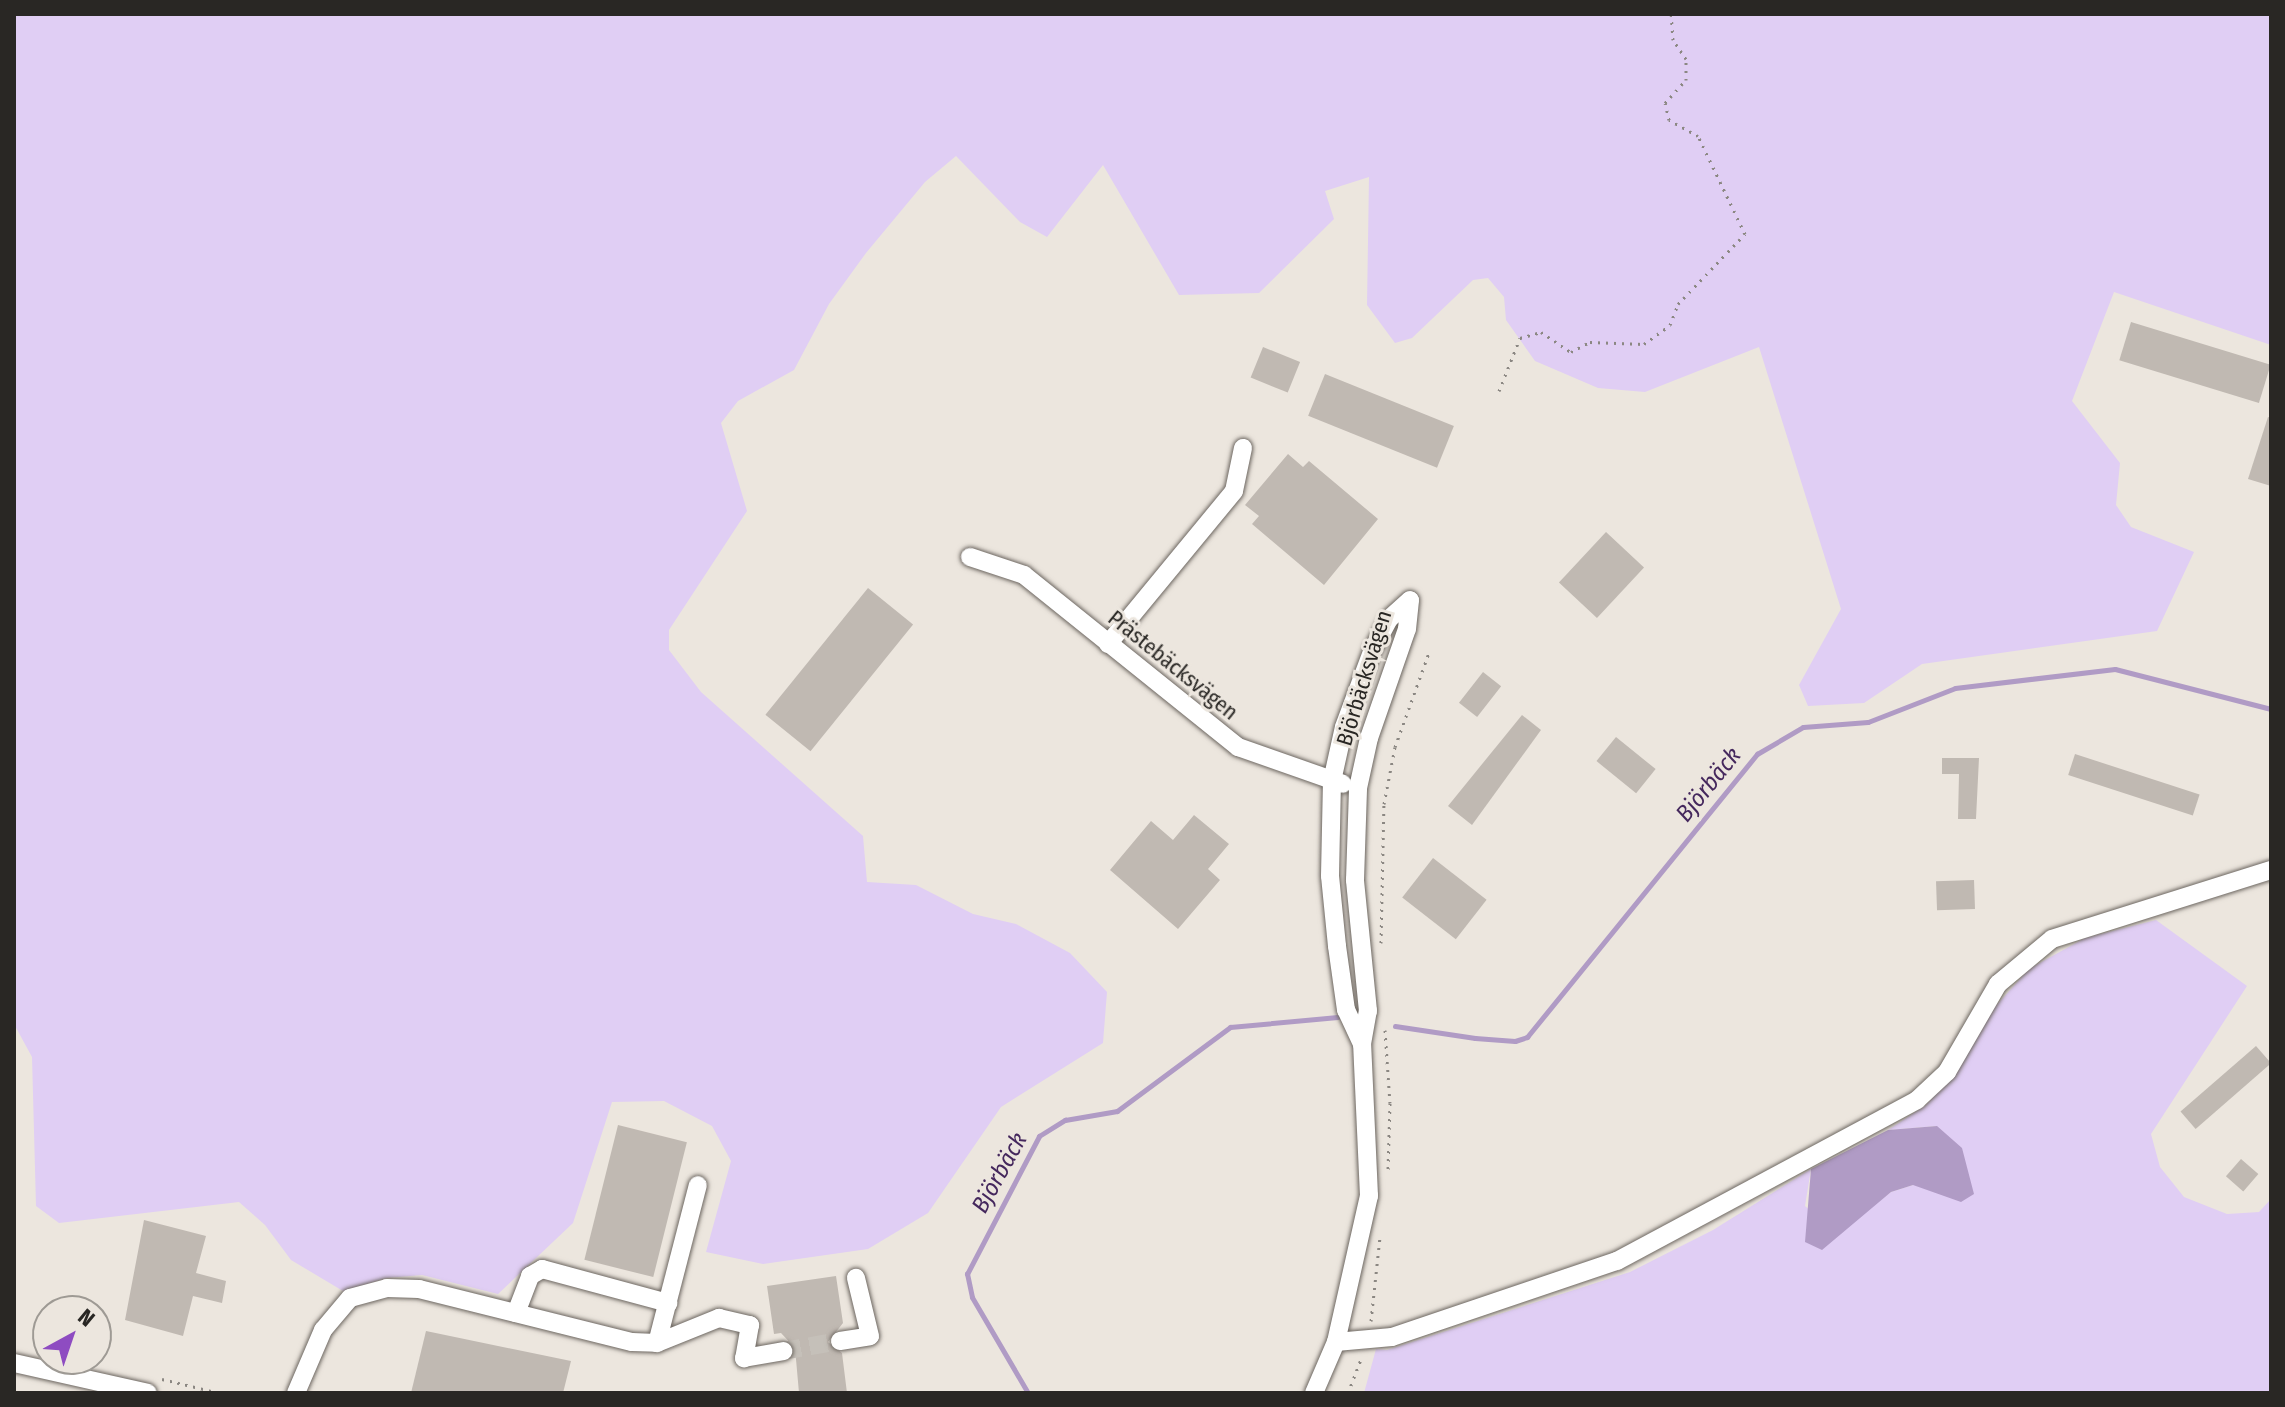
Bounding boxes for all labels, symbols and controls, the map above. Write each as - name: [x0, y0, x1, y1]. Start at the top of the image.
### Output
- street label: Prästebäcksvägen: [1103, 605, 1243, 725]
- street label: Björbäcksvägen: [1331, 607, 1397, 749]
- water label: Björbäck: [1670, 742, 1748, 828]
- water label: Björbäck: [966, 1128, 1034, 1218]
- north arrow: [32, 1295, 112, 1375]
- text: N: [73, 1303, 100, 1332]

